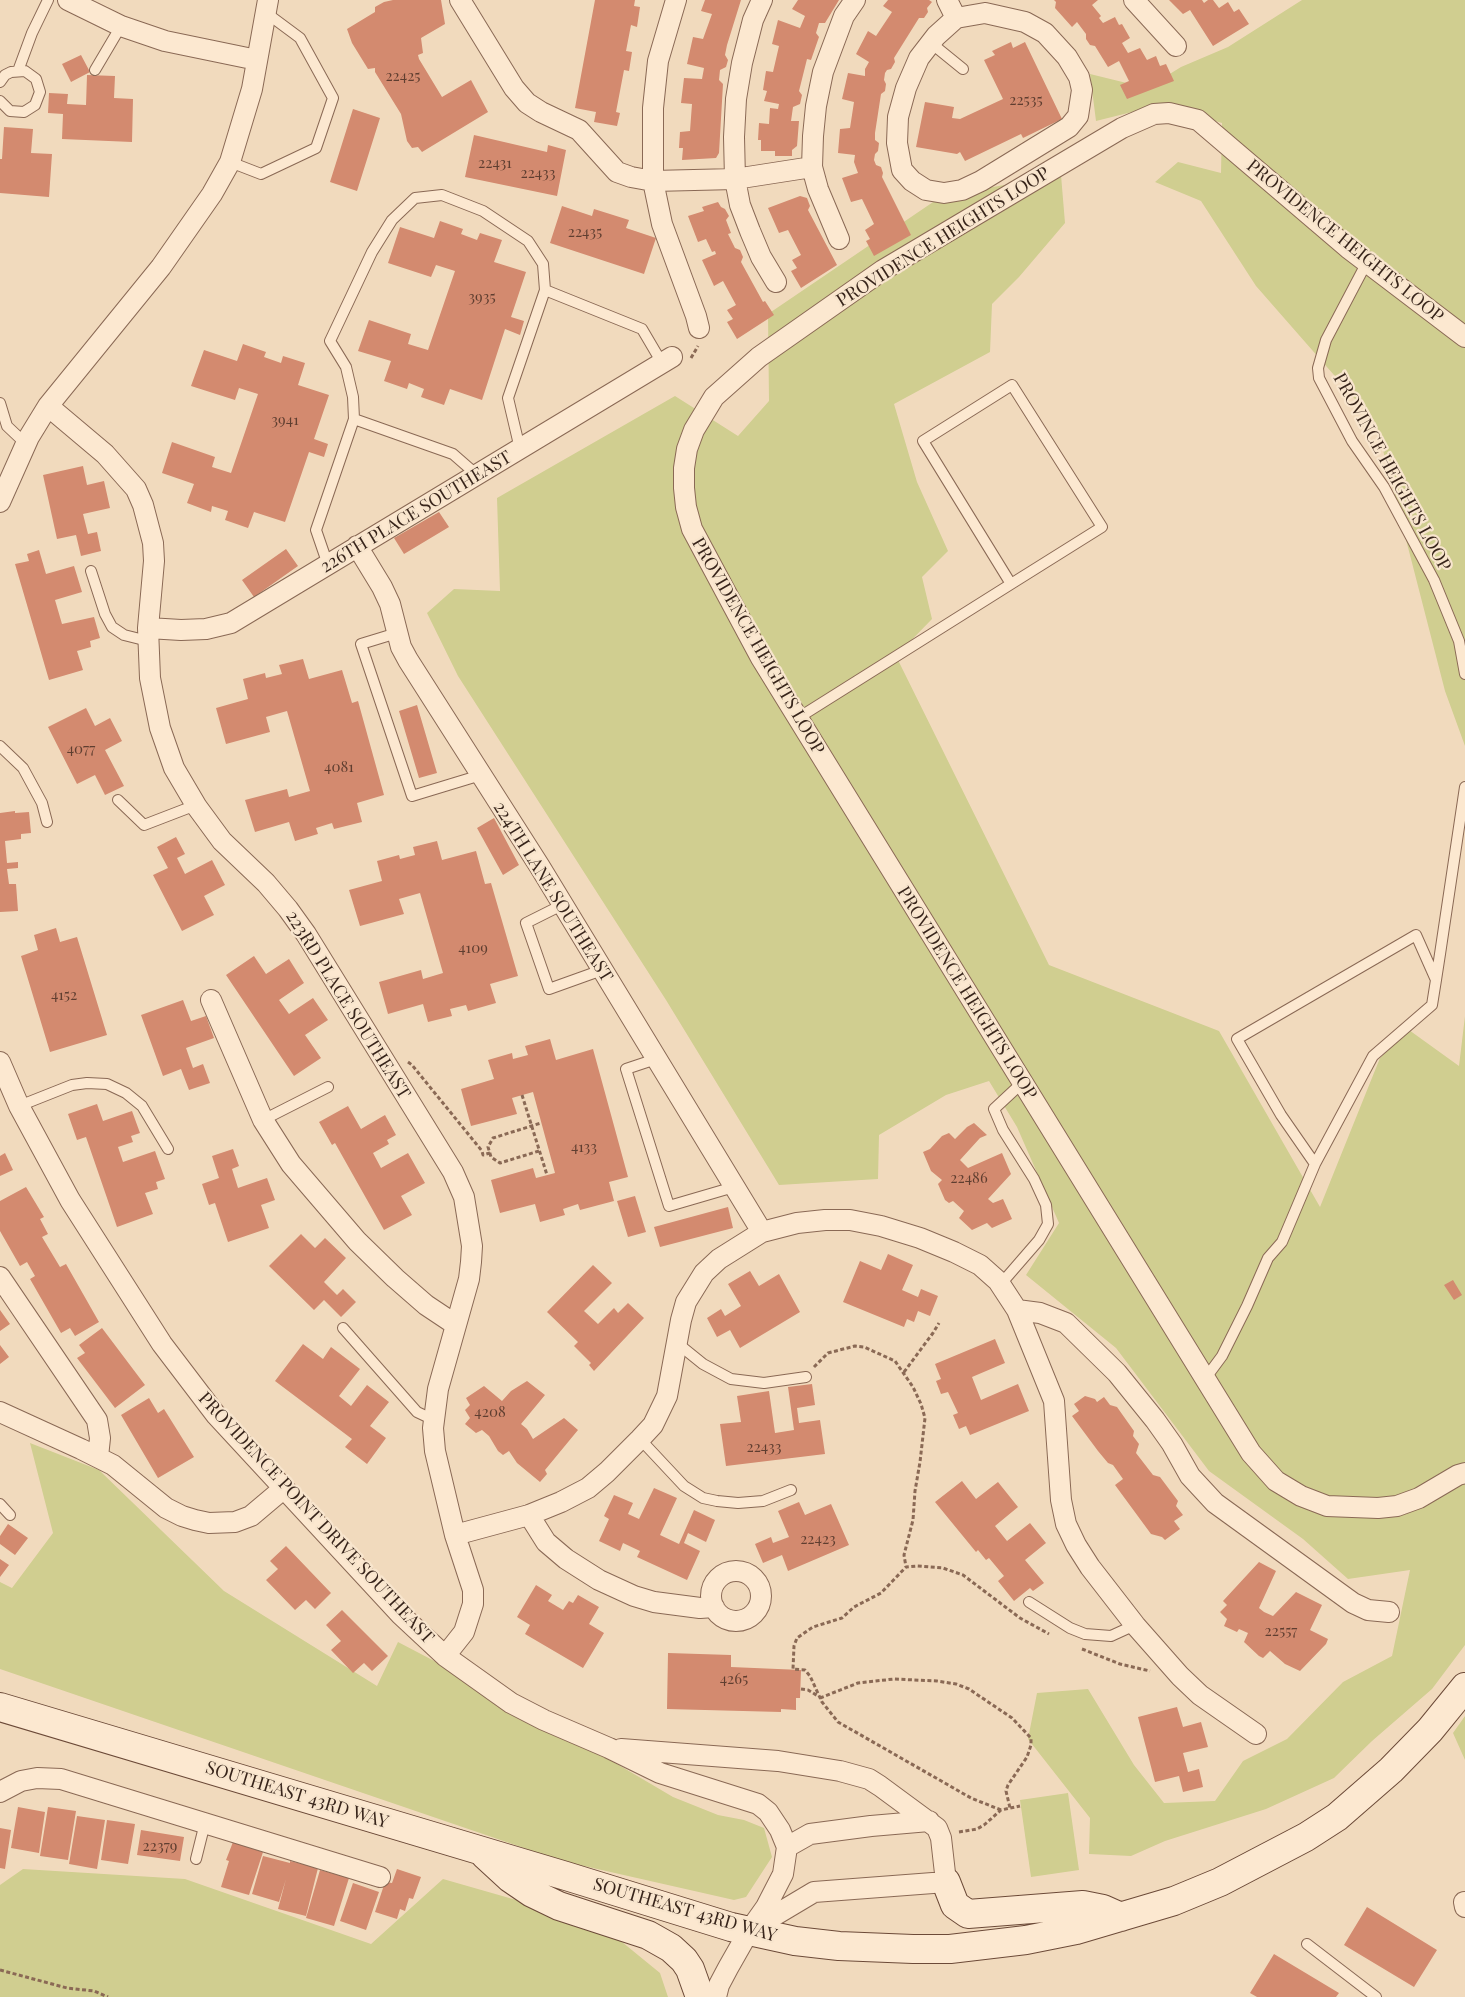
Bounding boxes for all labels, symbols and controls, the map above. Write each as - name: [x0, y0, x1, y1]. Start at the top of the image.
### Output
- house number: 22425: [385, 67, 421, 85]
- house number: 22535: [1009, 91, 1043, 109]
- house number: 22431: [478, 154, 512, 172]
- street label: PROVIDENCE HEIGHTS LOOP: [1242, 155, 1448, 327]
- street label: PROVIDENCE HEIGHTS LOOP: [833, 162, 1053, 312]
- house number: 22433: [520, 164, 556, 182]
- house number: 22435: [568, 223, 602, 241]
- house number: 3935: [468, 288, 496, 306]
- street label: PROVINCE HEIGHTS LOOP: [1329, 369, 1455, 575]
- house number: 3941: [271, 411, 299, 429]
- street label: 226TH PLACE SOUTHEAST: [317, 446, 515, 578]
- street label: PROVIDENCE HEIGHTS LOOP: [687, 534, 829, 758]
- house number: 4077: [67, 740, 95, 758]
- house number: 4081: [324, 758, 354, 776]
- street label: 224TH LANE SOUTHEAST: [489, 798, 617, 986]
- street label: PROVIDENCE HEIGHTS LOOP: [892, 883, 1042, 1103]
- street label: 223RD PLACE SOUTHEAST: [281, 907, 415, 1103]
- house number: 4109: [458, 939, 488, 957]
- house number: 4152: [51, 986, 77, 1004]
- house number: 4133: [571, 1138, 597, 1156]
- house number: 22486: [950, 1169, 988, 1187]
- street label: PROVIDENCE POINT DRIVE SOUTHEAST: [194, 1388, 438, 1648]
- house number: 4208: [474, 1403, 506, 1421]
- house number: 22433: [746, 1438, 782, 1456]
- house number: 22423: [800, 1530, 836, 1548]
- house number: 22557: [1265, 1622, 1297, 1640]
- house number: 4265: [720, 1670, 748, 1688]
- street label: SOUTHEAST 43RD WAY: [203, 1757, 391, 1833]
- house number: 22379: [143, 1837, 177, 1855]
- street label: SOUTHEAST 43RD WAY: [591, 1873, 779, 1947]

